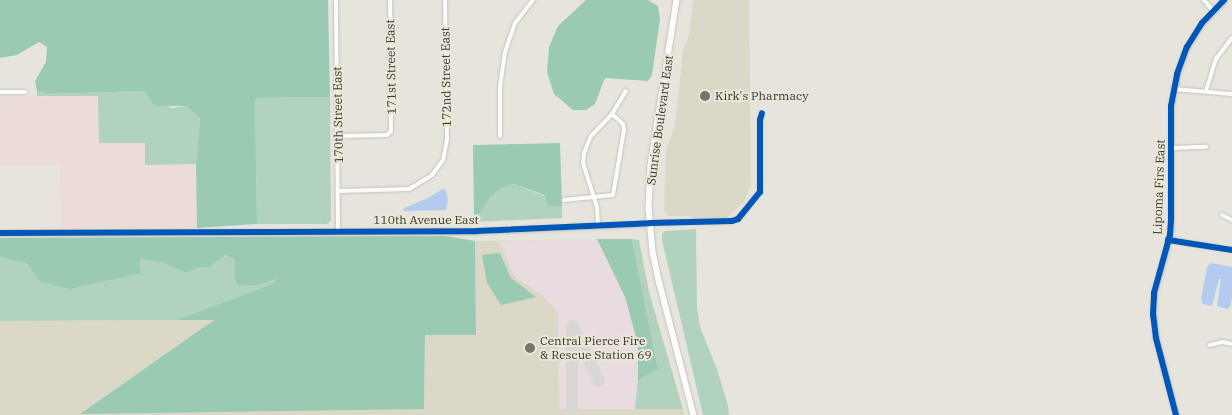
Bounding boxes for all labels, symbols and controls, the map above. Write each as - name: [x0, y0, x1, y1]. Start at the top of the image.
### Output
- street label: 171st Street East: [383, 19, 399, 115]
- street label: 172nd Street East: [438, 27, 454, 127]
- street label: Sunrise Boulevard East: [644, 54, 676, 186]
- street label: 170th Street East: [330, 66, 346, 164]
- place label: Kirk's Pharmacy: [715, 89, 809, 103]
- marker: Kirk's Pharmacy: [699, 90, 711, 102]
- street label: Lipoma Firs East: [1150, 139, 1168, 235]
- street label: 110th Avenue East: [373, 213, 479, 227]
- place label: Central Pierce Fire & Rescue Station 69: [540, 334, 652, 362]
- marker: Central Pierce Fire & Rescue Station 69: [524, 342, 536, 354]

